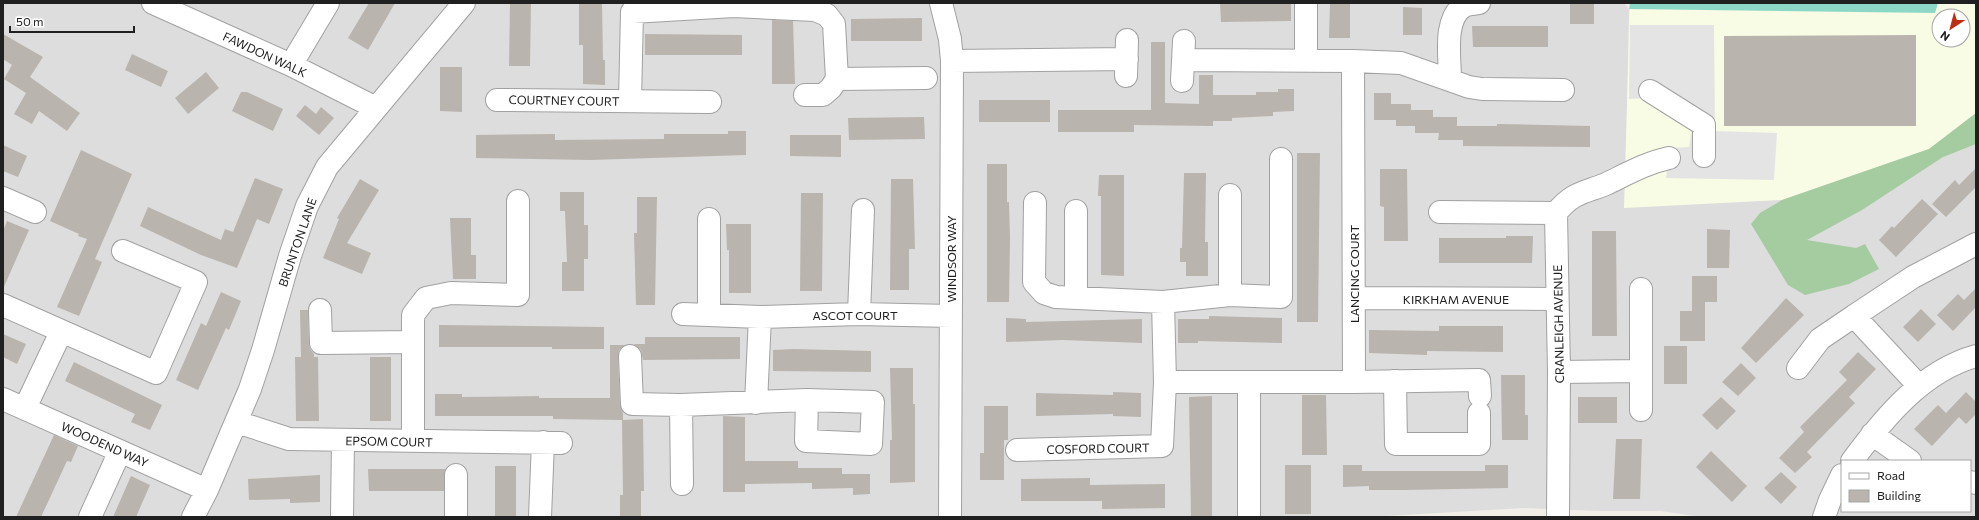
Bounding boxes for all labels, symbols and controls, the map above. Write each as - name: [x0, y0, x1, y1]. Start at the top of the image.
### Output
- scale bar: [10, 8, 134, 34]
- north arrow: [1931, 8, 1971, 48]
- text: 50 m: [16, 14, 44, 28]
- street label: FAWDON WALK: [221, 29, 309, 79]
- text: N: [1938, 29, 1952, 44]
- street label: COURTNEY COURT: [508, 92, 620, 108]
- street label: BRUNTON LANE: [275, 196, 319, 288]
- street label: WINDSOR WAY: [944, 215, 958, 303]
- street label: LANCING COURT: [1347, 225, 1361, 323]
- street label: CRANLEIGH AVENUE: [1550, 265, 1566, 383]
- street label: KIRKHAM AVENUE: [1403, 292, 1509, 306]
- street label: ASCOT COURT: [812, 308, 898, 322]
- street label: WOODEND WAY: [59, 418, 151, 470]
- street label: EPSOM COURT: [345, 433, 433, 449]
- street label: COSFORD COURT: [1046, 440, 1150, 456]
- legend: [1841, 460, 1971, 512]
- text: Road: [1877, 468, 1905, 482]
- text: Building: [1877, 488, 1921, 502]

